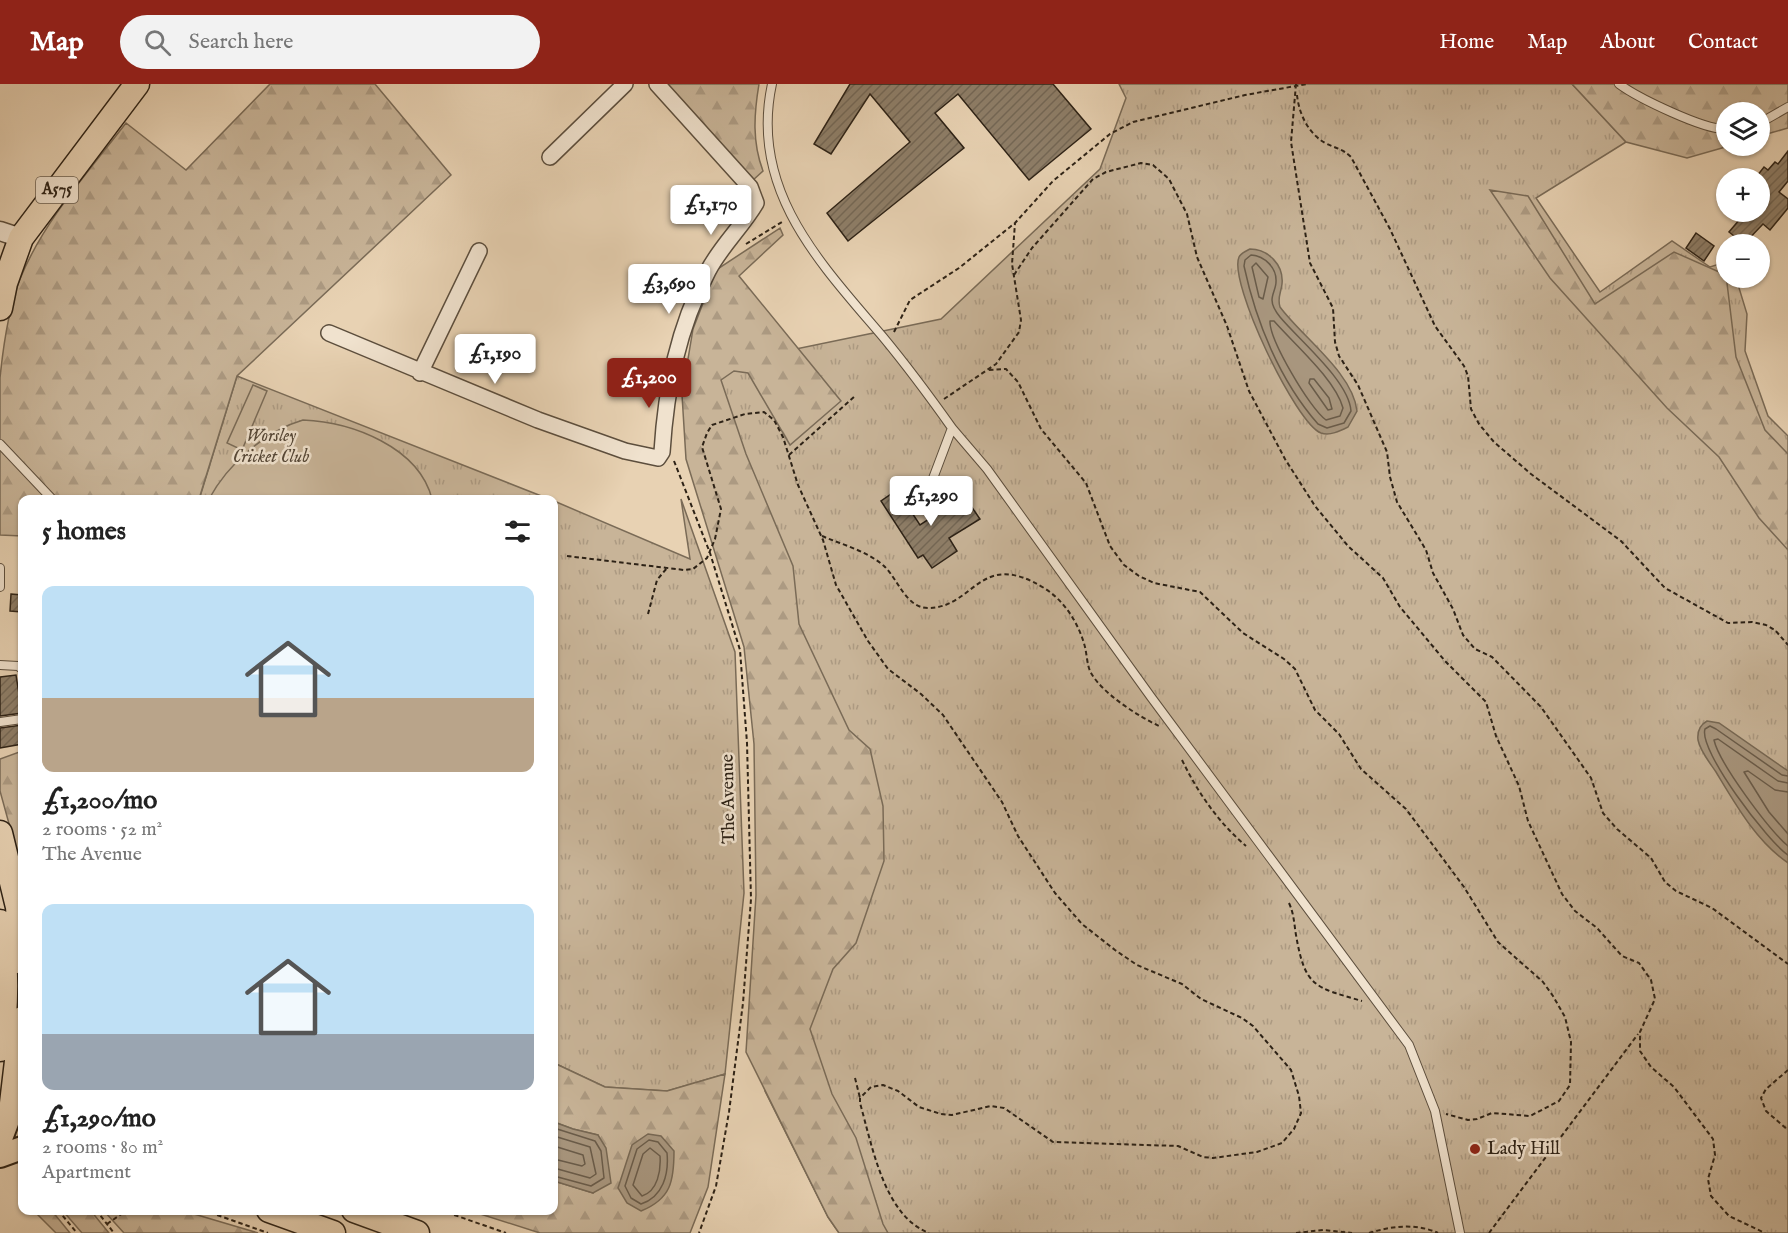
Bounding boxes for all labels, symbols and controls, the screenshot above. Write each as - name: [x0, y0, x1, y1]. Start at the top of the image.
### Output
- search box: [120, 15, 540, 69]
- text: Map: [30, 25, 84, 60]
- icon: search: [141, 26, 174, 59]
- text: Search here: [189, 28, 293, 56]
- text: Home: [1439, 29, 1494, 56]
- text: Map: [1527, 29, 1567, 56]
- text: About: [1600, 29, 1655, 56]
- text: Contact: [1688, 29, 1758, 56]
- map controls: [1716, 102, 1770, 288]
- button: layers: [1716, 102, 1770, 156]
- button: +: [1716, 168, 1770, 222]
- road number: A575: [36, 177, 78, 203]
- pin: £1,170: [662, 185, 760, 236]
- text: £1,170: [684, 192, 738, 217]
- button: −: [1716, 234, 1770, 288]
- pin: £3,690: [620, 264, 718, 315]
- text: £3,690: [642, 271, 696, 296]
- pin: £1,190: [446, 334, 544, 385]
- text: £1,190: [469, 341, 521, 366]
- pin: £1,200: [600, 358, 698, 409]
- text: £1,200: [621, 365, 677, 390]
- park label: Worsley Cricket Club: [233, 425, 309, 469]
- pin: £1,290: [882, 476, 980, 527]
- text: £1,290: [904, 483, 958, 508]
- text: 5 homes: [42, 515, 126, 548]
- icon: filters: [501, 515, 534, 548]
- icon: home: [234, 625, 342, 733]
- street label: The Avenue: [717, 754, 741, 844]
- text: £1,200/mo: [42, 784, 157, 817]
- text: 2 rooms · 52 m²: [42, 817, 162, 842]
- text: The Avenue: [42, 842, 142, 867]
- icon: home: [234, 943, 342, 1051]
- text: £1,290/mo: [42, 1102, 156, 1135]
- text: 2 rooms · 80 m²: [42, 1135, 163, 1160]
- place label: Lady Hill: [1487, 1138, 1560, 1161]
- marker: Lady Hill: [1468, 1142, 1482, 1156]
- text: Apartment: [42, 1160, 131, 1185]

